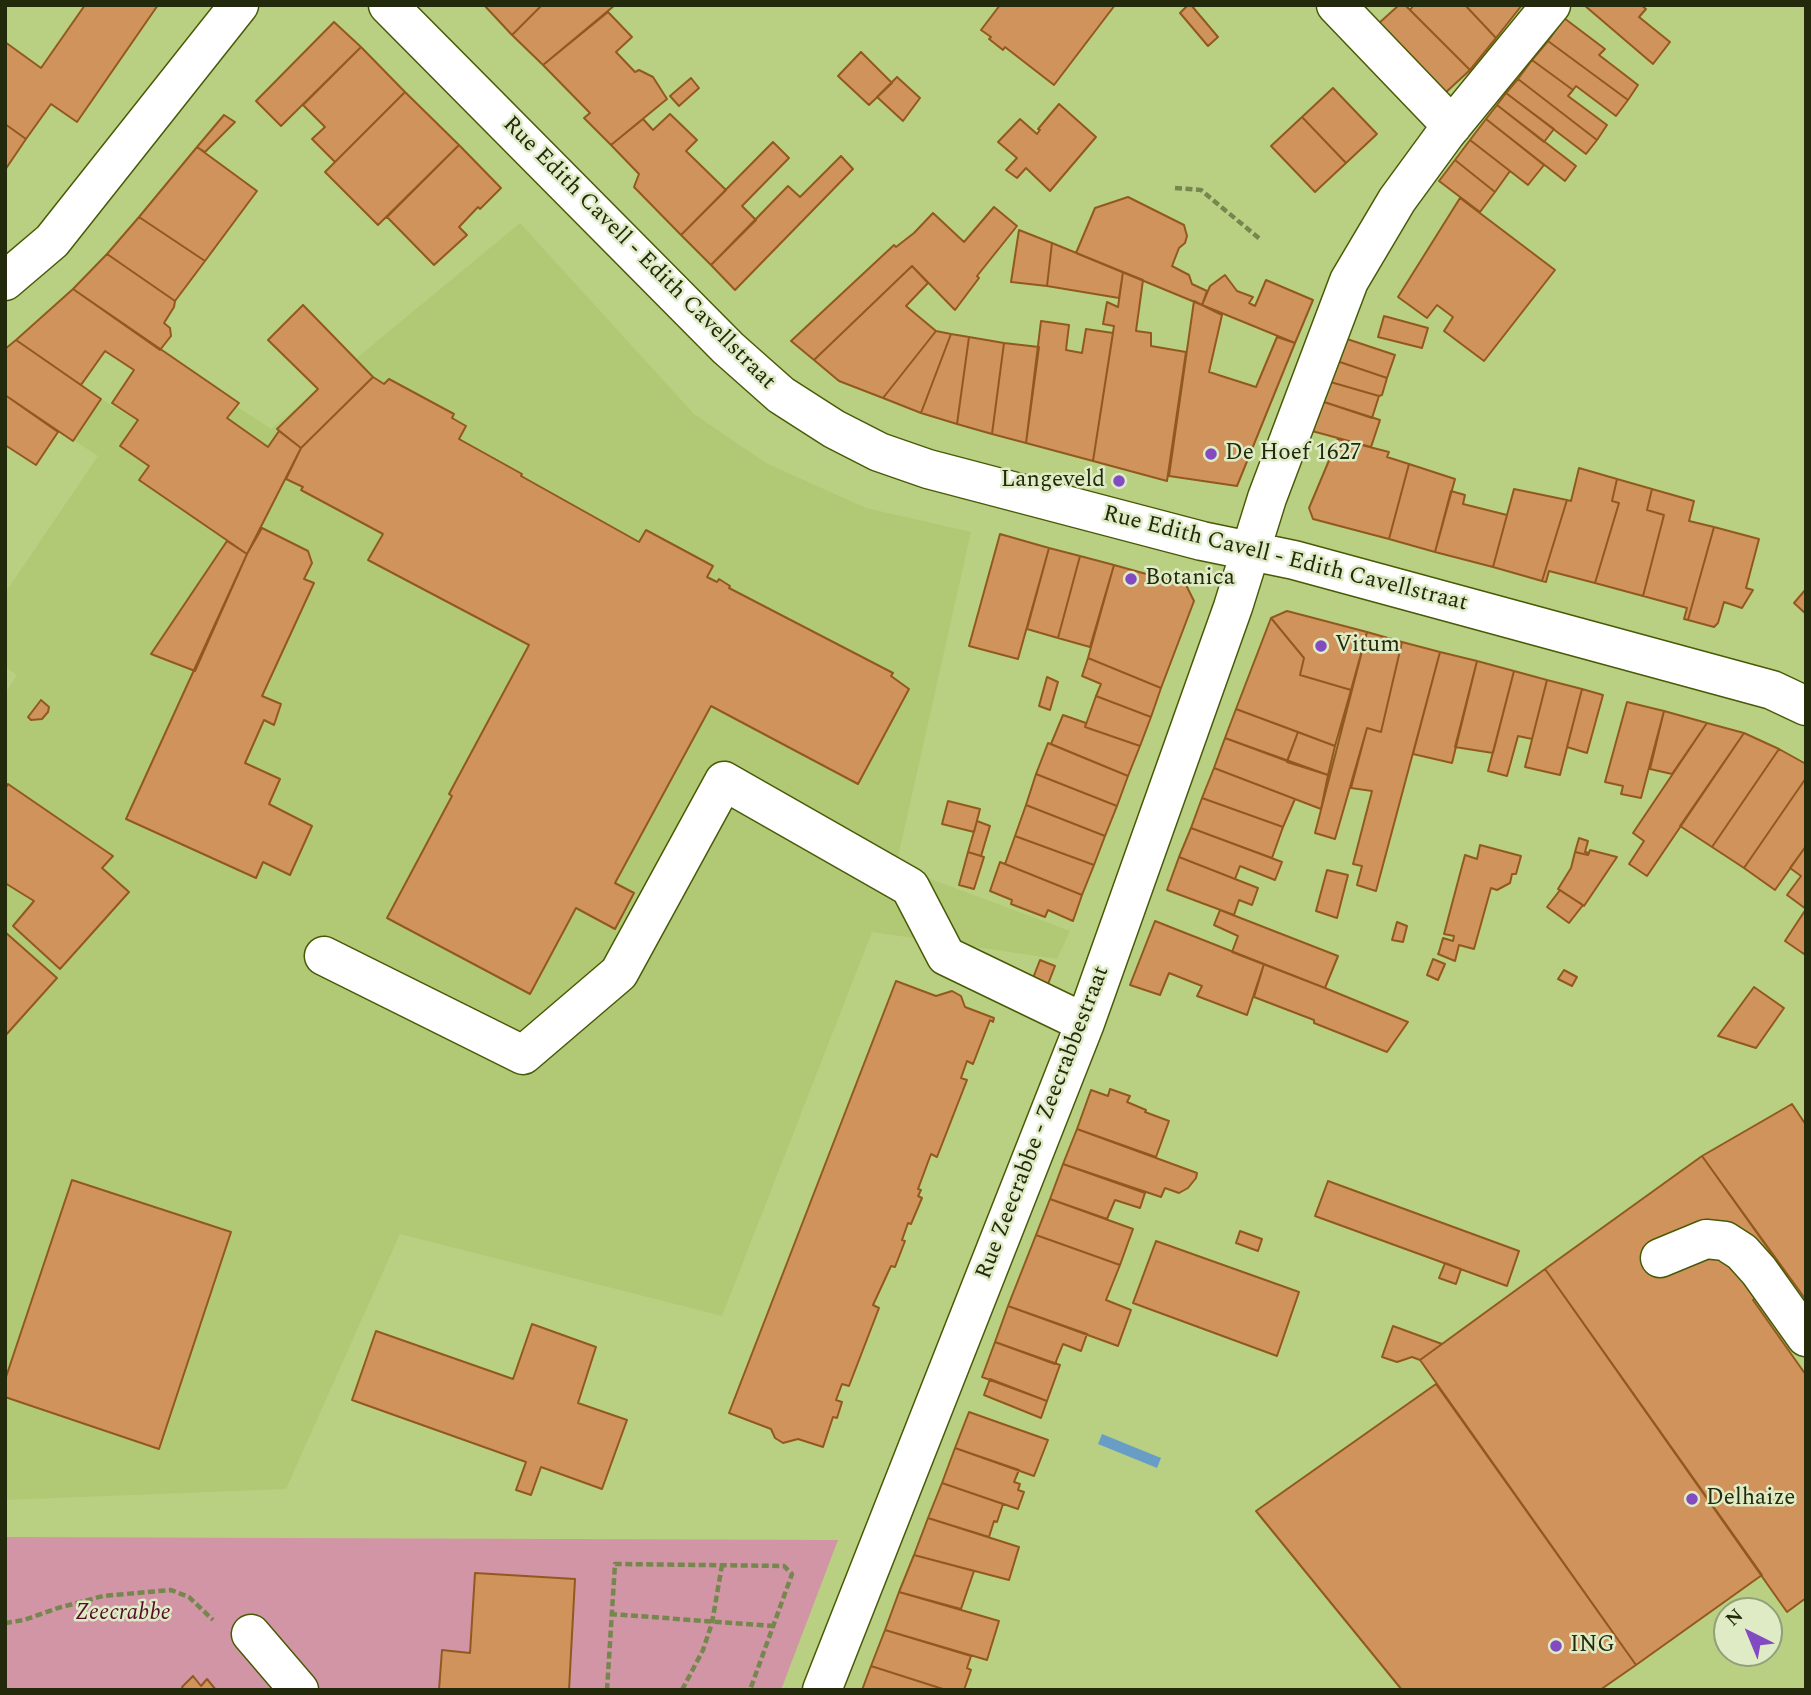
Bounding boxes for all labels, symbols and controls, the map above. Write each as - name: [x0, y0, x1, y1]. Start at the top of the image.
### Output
- street label: Rue Edith Cavell - Edith Cavellstraat: [496, 112, 780, 396]
- place label: De Hoef 1627: [1225, 440, 1362, 468]
- marker: De Hoef 1627: [1203, 446, 1219, 462]
- place label: Langeveld: [1001, 467, 1105, 495]
- marker: Langeveld: [1111, 473, 1127, 489]
- street label: Rue Edith Cavell - Edith Cavellstraat: [1100, 501, 1470, 619]
- place label: Botanica: [1145, 565, 1235, 593]
- marker: Botanica: [1123, 571, 1139, 587]
- place label: Vitum: [1335, 632, 1400, 660]
- marker: Vitum: [1313, 638, 1329, 654]
- street label: Rue Zeecrabbe - Zeecrabbestraat: [971, 962, 1117, 1284]
- place label: Delhaize: [1706, 1485, 1795, 1513]
- marker: Delhaize: [1684, 1491, 1700, 1507]
- north arrow: [1713, 1597, 1783, 1667]
- park label: Zeecrabbe: [75, 1600, 171, 1628]
- text: N: [1719, 1602, 1750, 1634]
- place label: ING: [1570, 1632, 1615, 1660]
- marker: ING: [1548, 1638, 1564, 1654]

